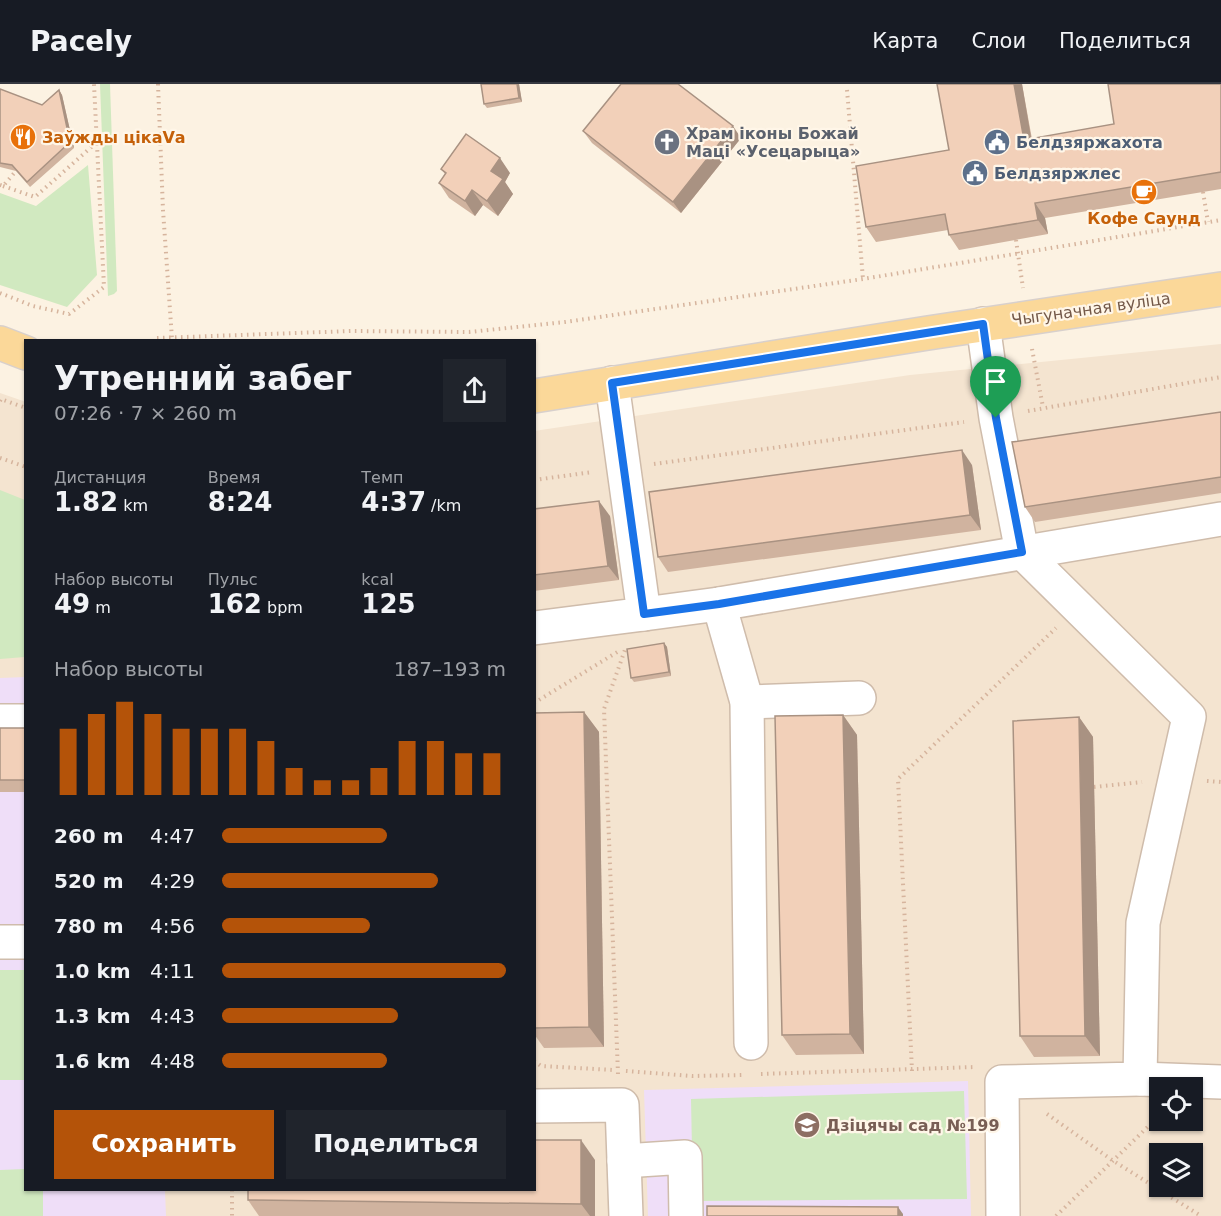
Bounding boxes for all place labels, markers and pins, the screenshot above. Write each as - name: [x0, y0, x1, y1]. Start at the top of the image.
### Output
- restaurant icon: Заўжды цікаVа: [8, 122, 38, 152]
- place label: Храм іконы Божай Маці «Усецарыца»: [686, 124, 860, 161]
- church icon: Храм іконы Божай Маці «Усецарыца»: [652, 127, 682, 157]
- public building icon: Белдзяржахота: [982, 127, 1012, 157]
- place label: Заўжды цікаVа: [42, 128, 186, 147]
- place label: Белдзяржахота: [1016, 133, 1163, 152]
- public building icon: Белдзяржлес: [960, 158, 990, 188]
- place label: Белдзяржлес: [994, 164, 1121, 183]
- cafe icon: Кофе Саунд: [1129, 177, 1159, 207]
- place label: Кофе Саунд: [1087, 209, 1201, 228]
- pin: [970, 356, 1021, 418]
- school or university icon: Дзіцячы сад №199: [792, 1110, 822, 1140]
- place label: Дзіцячы сад №199: [826, 1116, 1000, 1135]

